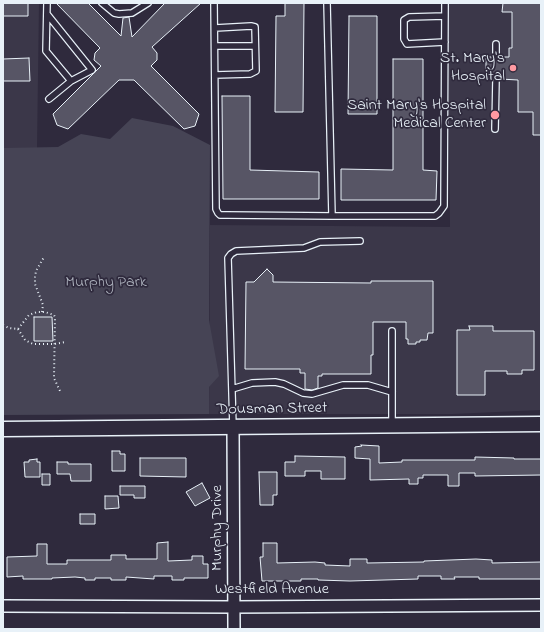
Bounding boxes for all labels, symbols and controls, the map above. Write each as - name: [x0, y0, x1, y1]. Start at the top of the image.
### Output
- place label: St. Mary's Hospital: [440, 49, 505, 87]
- marker: St. Mary's Hospital: [508, 63, 518, 73]
- place label: Saint Mary's Hospital Medical Center: [347, 96, 486, 134]
- marker: Saint Mary's Hospital Medical Center: [489, 109, 501, 121]
- park label: Murphy Park: [65, 273, 147, 293]
- street label: Dousman Street: [217, 399, 327, 421]
- street label: Murphy Drive: [208, 485, 228, 571]
- street label: Westfield Avenue: [215, 580, 329, 600]

